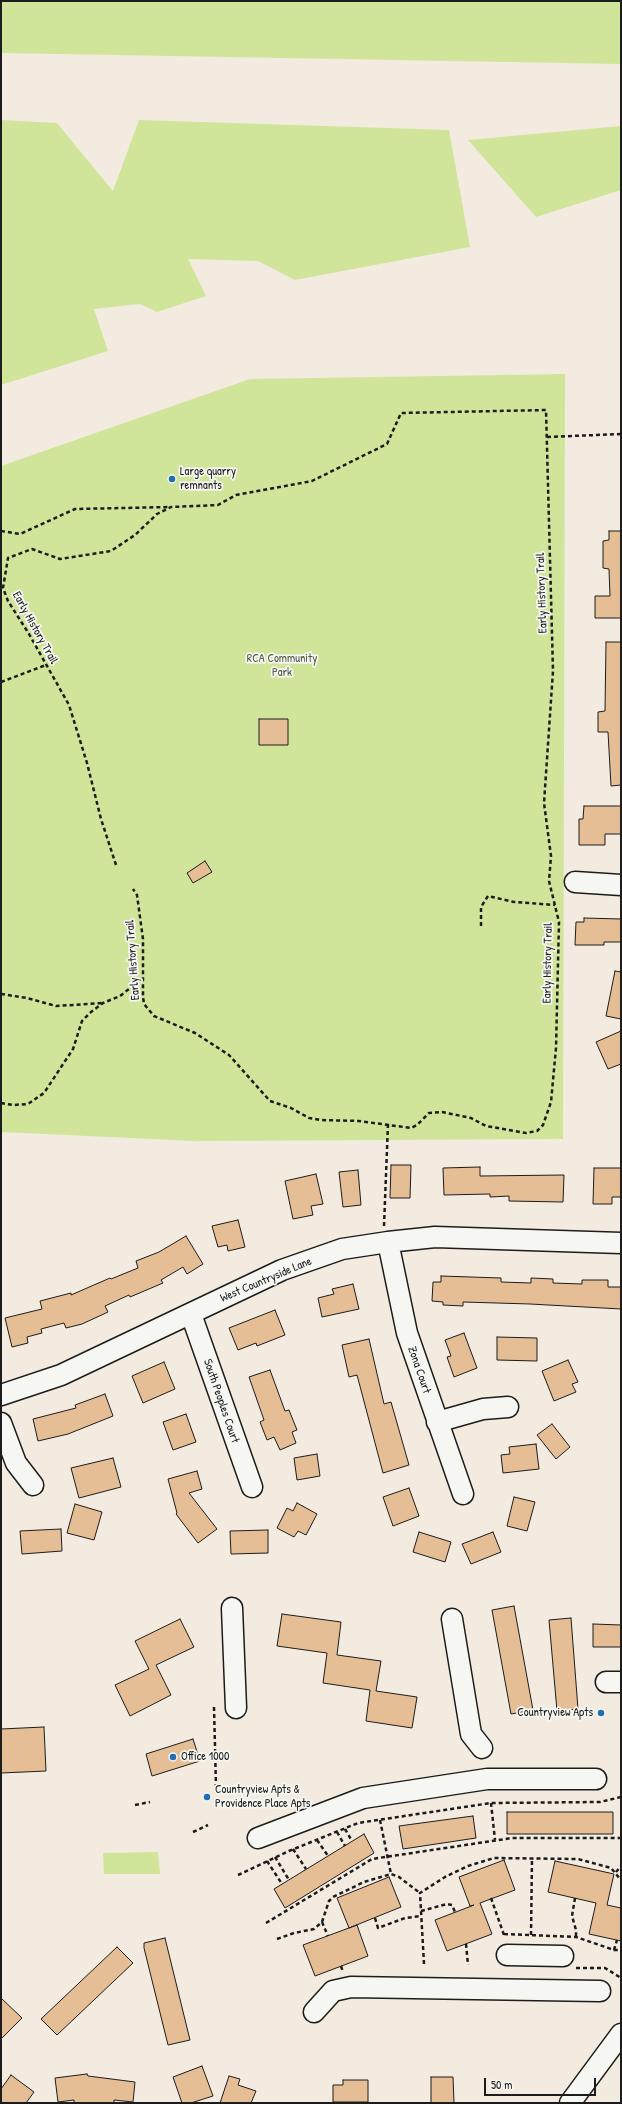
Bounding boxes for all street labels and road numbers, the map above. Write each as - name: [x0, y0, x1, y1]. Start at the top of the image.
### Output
- street label: Early History Trail: [533, 552, 551, 634]
- street label: Early History Trail: [9, 589, 61, 667]
- street label: Early History Trail: [123, 919, 143, 1001]
- street label: Early History Trail: [540, 922, 556, 1004]
- street label: West Countryside Lane: [218, 1254, 314, 1306]
- street label: Zona Court: [404, 1345, 434, 1395]
- street label: South Peoples Court: [200, 1357, 242, 1445]

